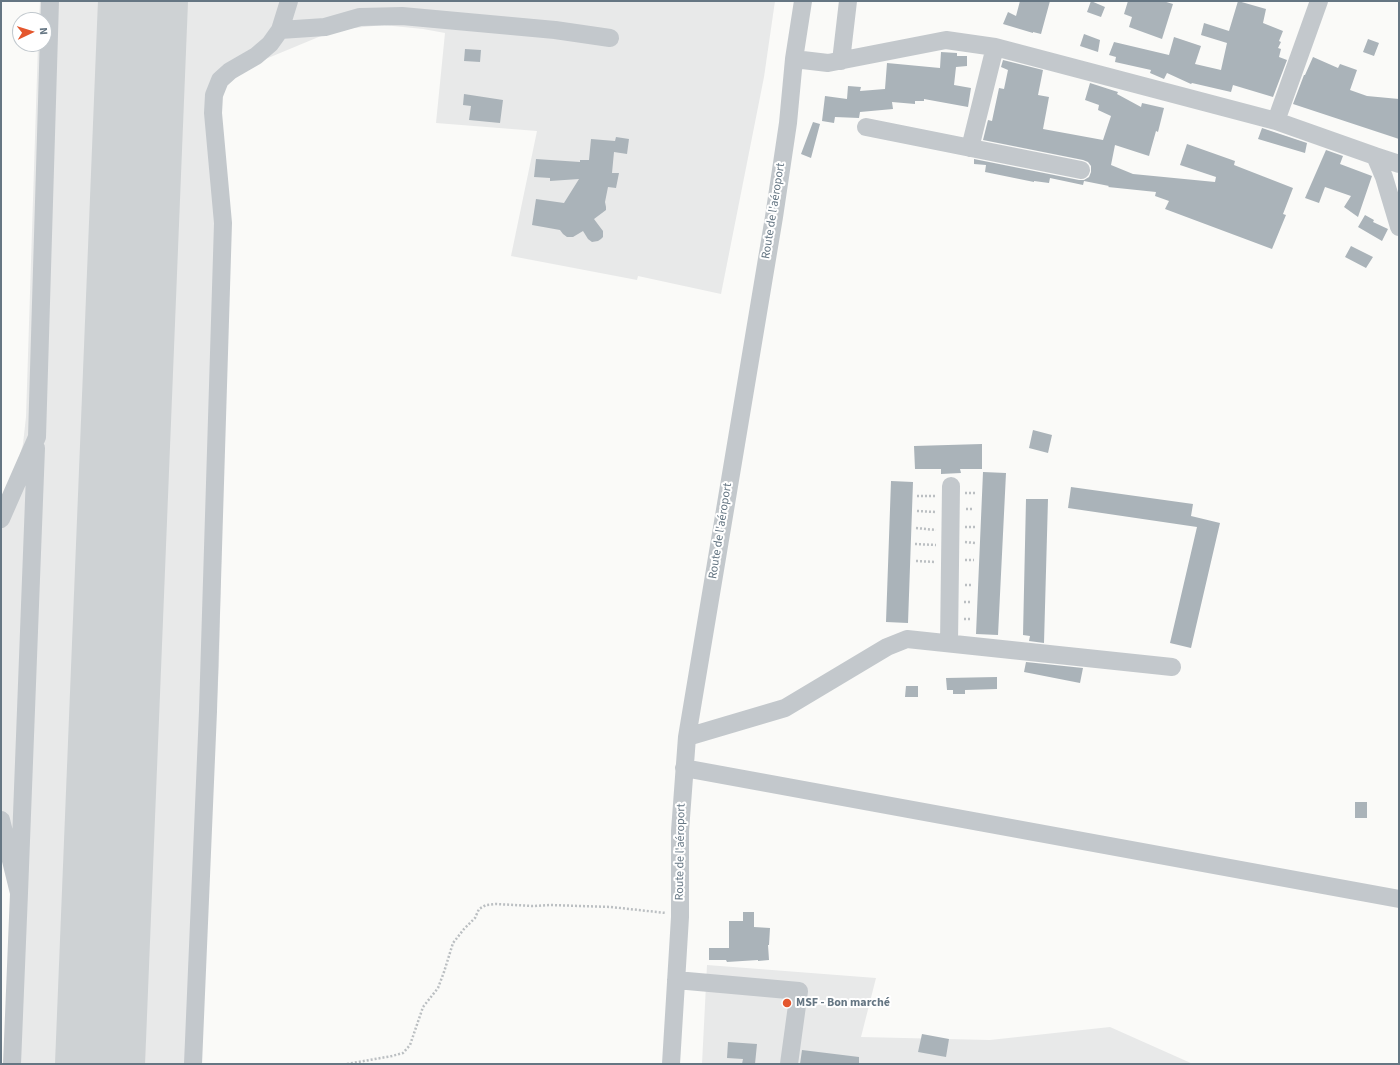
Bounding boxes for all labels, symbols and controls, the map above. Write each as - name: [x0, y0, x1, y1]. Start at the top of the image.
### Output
- north arrow: [12, 12, 52, 52]
- text: N: [36, 27, 51, 35]
- street label: Route de l'aéroport: [759, 162, 789, 260]
- street label: Route de l'aéroport: [706, 482, 736, 580]
- street label: Route de l'aéroport: [673, 803, 689, 901]
- place label: MSF - Bon marché: [796, 996, 890, 1010]
- marker: MSF - Bon marché: [781, 997, 793, 1009]

